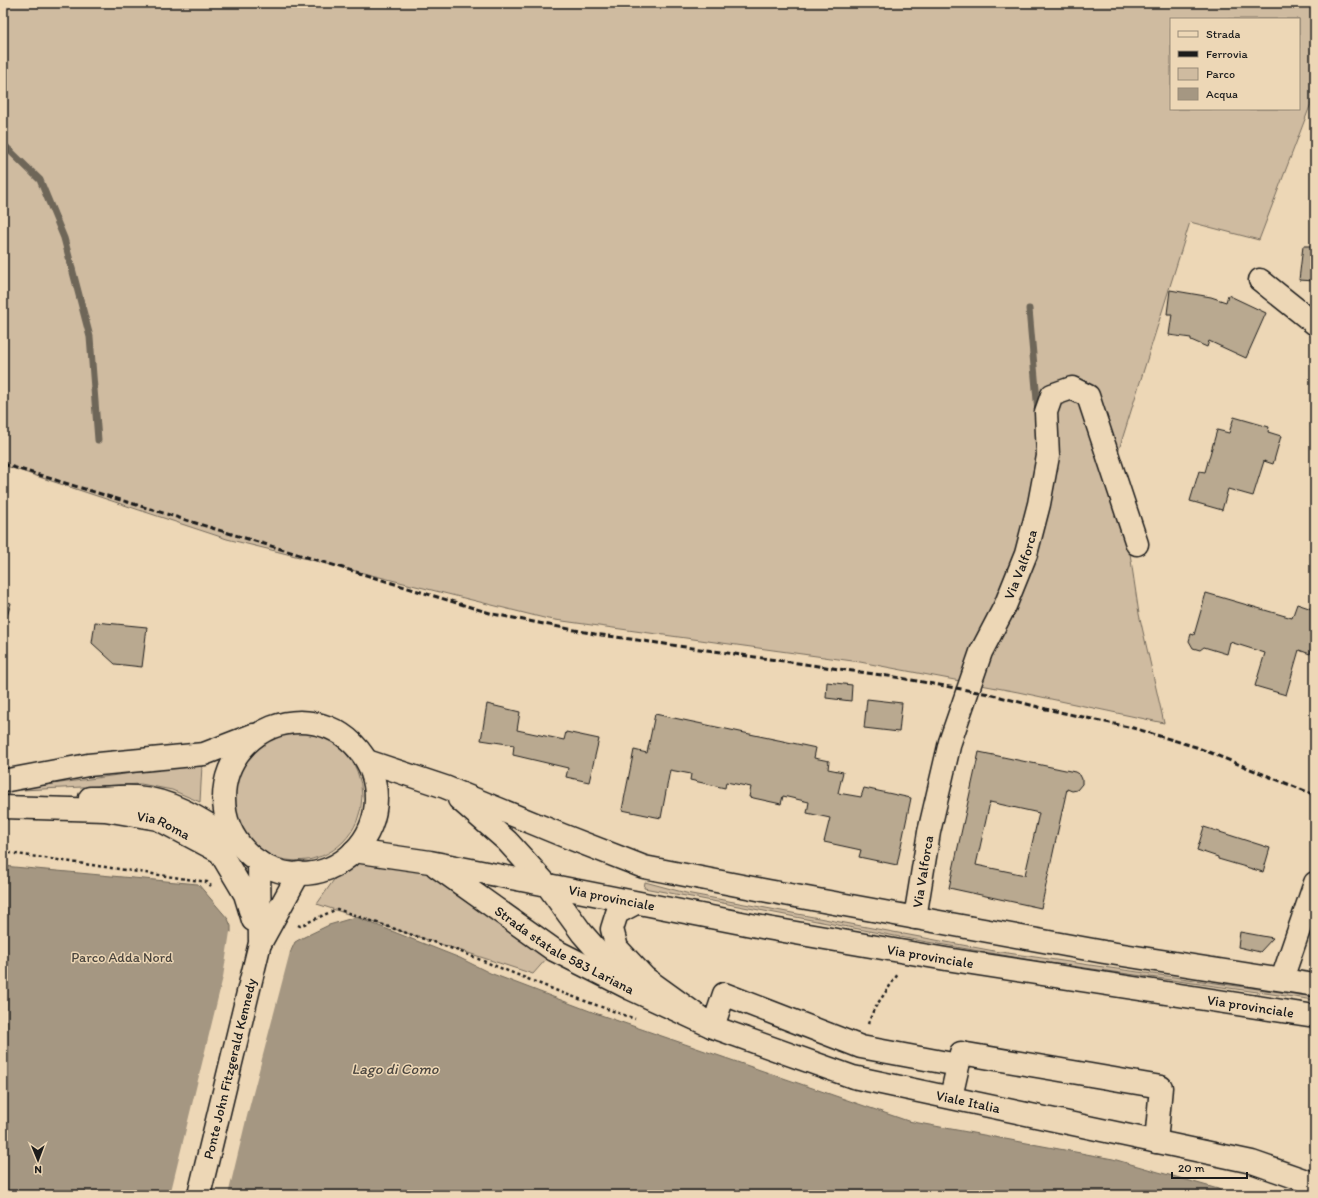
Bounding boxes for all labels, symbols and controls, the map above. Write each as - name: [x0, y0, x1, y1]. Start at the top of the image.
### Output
- legend: [1170, 18, 1300, 110]
- text: Strada: [1206, 27, 1241, 41]
- text: Ferrovia: [1206, 47, 1248, 61]
- text: Parco: [1206, 67, 1235, 81]
- text: Acqua: [1206, 87, 1238, 101]
- street label: Via Valforca: [1000, 528, 1040, 602]
- street label: Via Roma: [136, 807, 194, 844]
- street label: Via Valforca: [908, 834, 937, 909]
- street label: Via provinciale: [567, 881, 657, 914]
- street label: Strada statale 583 Lariana: [491, 902, 638, 998]
- street label: Via provinciale: [886, 940, 975, 972]
- park label: Parco Adda Nord: [71, 949, 173, 966]
- street label: Ponte John Fitzgerald Kennedy: [199, 976, 260, 1161]
- street label: Via provinciale: [1206, 991, 1295, 1021]
- water label: Lago di Como: [352, 1060, 439, 1078]
- street label: Viale Italia: [935, 1086, 1003, 1117]
- north arrow: [18, 1140, 58, 1180]
- scale bar: [1172, 1154, 1247, 1180]
- text: 20 m: [1178, 1161, 1205, 1175]
- text: N: [34, 1163, 42, 1176]

